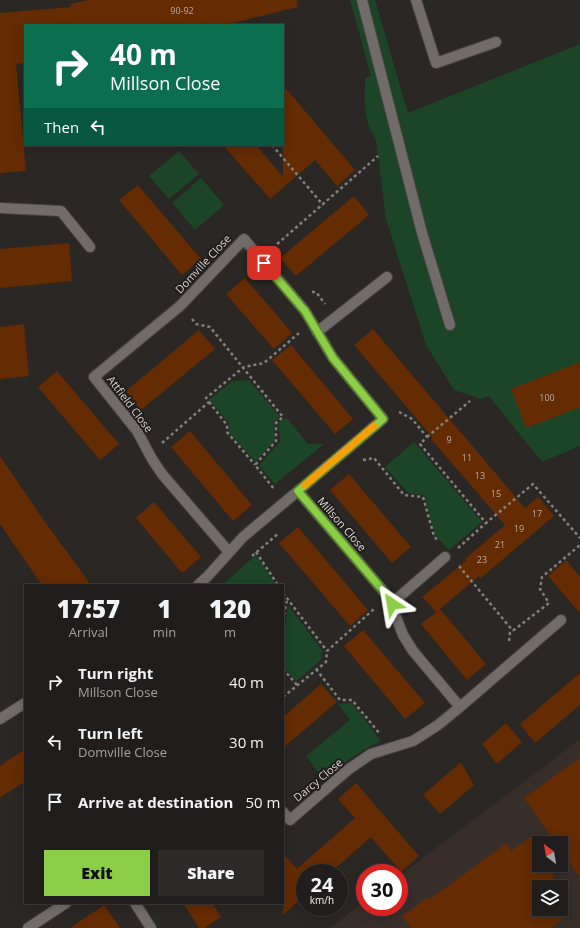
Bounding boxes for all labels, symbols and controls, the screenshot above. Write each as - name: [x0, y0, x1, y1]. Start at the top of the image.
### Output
- house number: 90-92: [170, 4, 194, 17]
- text: 40 m: [110, 35, 177, 73]
- icon: right: [44, 40, 96, 92]
- text: Millson Close: [110, 71, 220, 95]
- icon: left: [87, 116, 109, 138]
- text: Then: [44, 117, 79, 137]
- street label: Domville Close: [171, 231, 234, 296]
- pin: [247, 246, 281, 280]
- icon: arrive: [253, 252, 275, 274]
- street label: Attfield Close: [104, 372, 157, 435]
- house number: 100: [539, 391, 555, 404]
- house number: 9: [446, 433, 452, 446]
- house number: 11: [462, 451, 472, 464]
- house number: 13: [475, 469, 485, 482]
- house number: 15: [491, 487, 501, 500]
- street label: Millson Close: [315, 493, 370, 554]
- house number: 17: [532, 507, 542, 520]
- house number: 19: [514, 522, 524, 535]
- house number: 21: [495, 538, 505, 551]
- house number: 23: [477, 553, 487, 566]
- position arrow: [371, 583, 413, 625]
- text: 17:57: [57, 592, 120, 625]
- text: 1: [157, 592, 172, 625]
- text: 120: [209, 592, 251, 625]
- text: Arrival: [69, 623, 108, 641]
- text: min: [153, 623, 176, 641]
- text: m: [224, 623, 236, 641]
- text: Turn right: [78, 663, 153, 683]
- icon: right: [44, 671, 66, 693]
- text: 40 m: [229, 672, 264, 692]
- text: Millson Close: [78, 683, 158, 701]
- text: Turn left: [78, 723, 143, 743]
- icon: left: [44, 731, 66, 753]
- text: 30 m: [229, 732, 264, 752]
- text: Domville Close: [78, 743, 167, 761]
- street label: Darcy Close: [290, 755, 345, 805]
- icon: arrive: [44, 791, 66, 813]
- text: Arrive at destination: [78, 792, 233, 812]
- text: 50 m: [245, 792, 280, 812]
- north arrow: [532, 836, 568, 872]
- map controls: [532, 836, 568, 916]
- button: Exit: [44, 850, 150, 896]
- button: Share: [158, 850, 264, 896]
- speed limit sign: 30: [356, 864, 408, 916]
- text: 24: [311, 871, 333, 898]
- button: layers: [532, 880, 568, 916]
- text: km/h: [310, 893, 334, 907]

